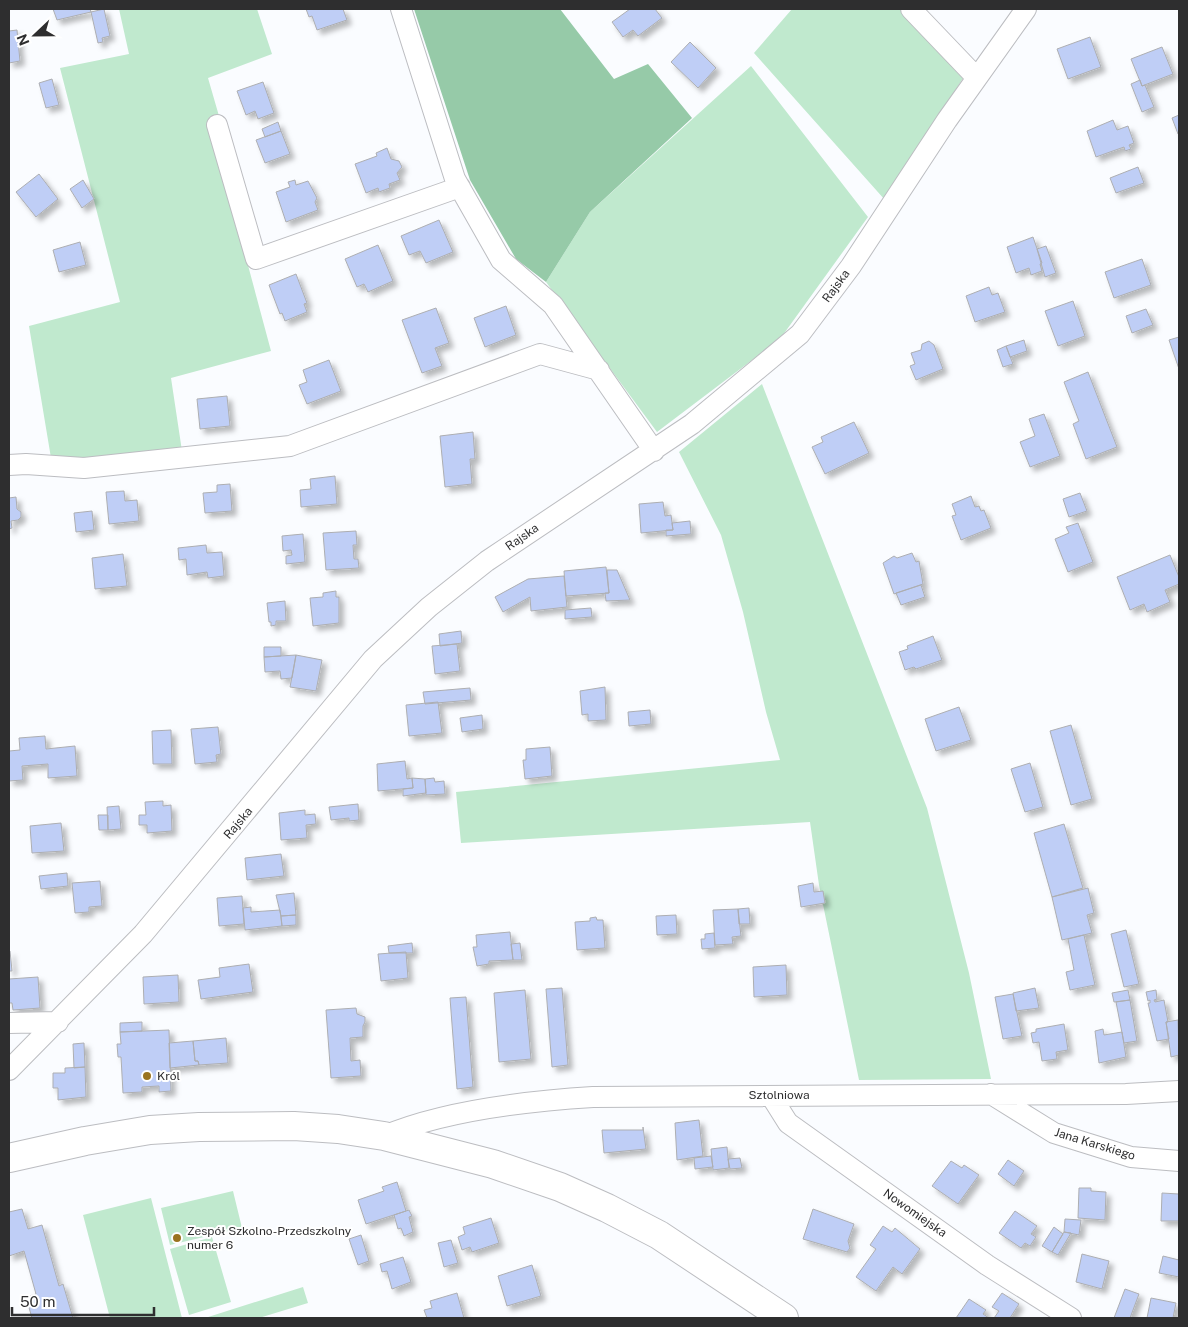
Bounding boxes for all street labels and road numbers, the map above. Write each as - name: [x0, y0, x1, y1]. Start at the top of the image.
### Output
- street label: Rajska: [819, 267, 853, 305]
- street label: Rajska: [503, 521, 541, 553]
- street label: Rajska: [221, 804, 255, 842]
- street label: Sztolniowa: [748, 1088, 810, 1102]
- street label: Jana Karskiego: [1053, 1125, 1137, 1163]
- street label: Nowomiejska: [881, 1186, 949, 1240]

